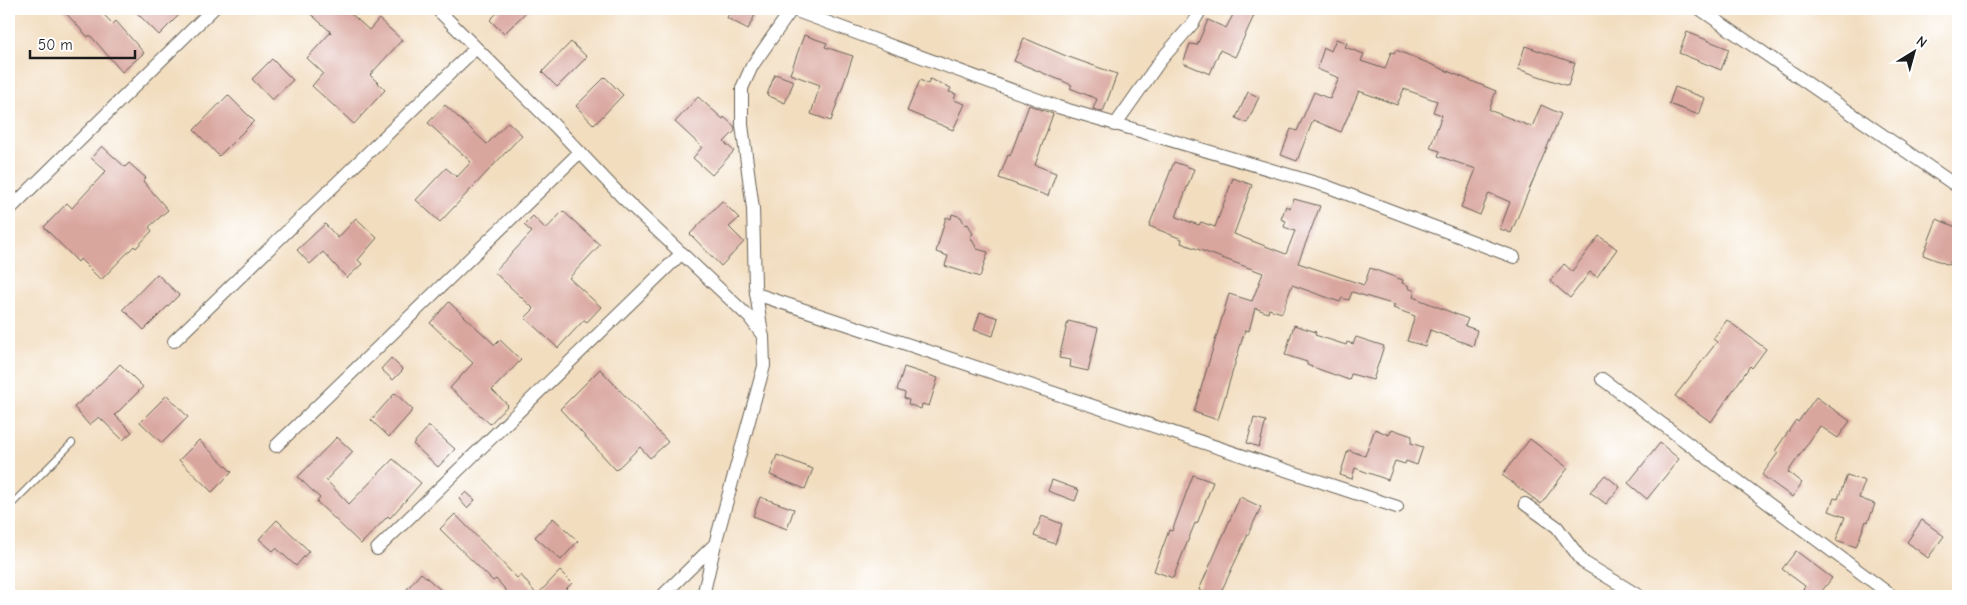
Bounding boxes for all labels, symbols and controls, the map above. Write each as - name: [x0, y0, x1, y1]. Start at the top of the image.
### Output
- scale bar: [30, 28, 135, 60]
- north arrow: [1890, 28, 1940, 78]
- text: N: [1913, 32, 1930, 52]
- text: 50 m: [38, 36, 73, 54]

